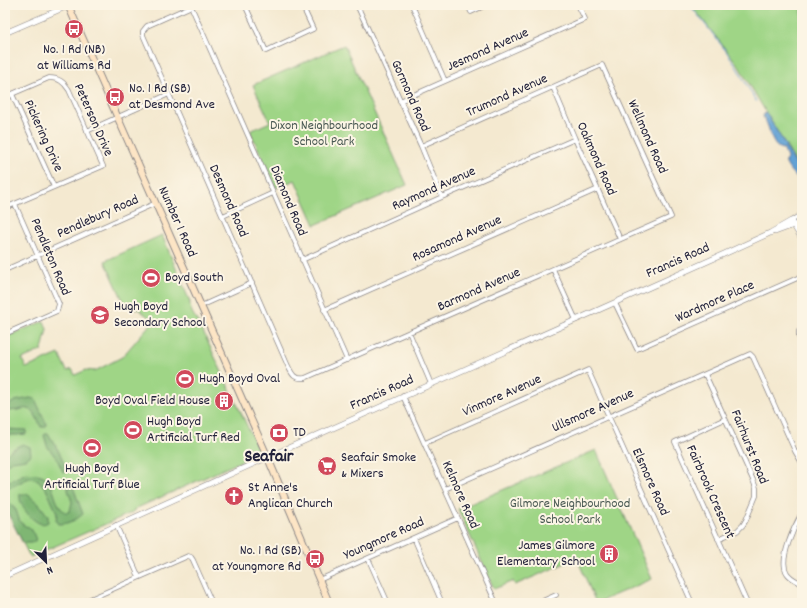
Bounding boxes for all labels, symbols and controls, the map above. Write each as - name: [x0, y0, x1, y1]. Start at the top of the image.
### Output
- bus stop icon: No. 1 Rd (NB) at Williams Rd: [63, 18, 85, 40]
- street label: Jesmond Avenue: [444, 23, 532, 77]
- place label: No. 1 Rd (NB) at Williams Rd: [37, 40, 111, 76]
- street label: Gormond Road: [385, 57, 435, 135]
- street label: Trumond Avenue: [463, 69, 551, 123]
- place label: No. 1 Rd (SB) at Desmond Ave: [129, 79, 215, 115]
- street label: Peterson Drive: [68, 80, 118, 160]
- bus stop icon: No. 1 Rd (SB) at Desmond Ave: [104, 86, 126, 108]
- street label: Pickering Drive: [18, 97, 68, 175]
- street label: Wellmond Road: [622, 97, 672, 177]
- park label: Dixon Neighbourhood School Park: [270, 116, 378, 152]
- street label: Oakmond Road: [571, 119, 621, 199]
- street label: Desmond Road: [203, 162, 253, 240]
- street label: Raymond Avenue: [389, 162, 479, 216]
- street label: Diamond Road: [264, 163, 312, 239]
- street label: Number 1 Road: [152, 183, 202, 261]
- street label: Pendlebury Road: [54, 190, 142, 244]
- street label: Rosamond Avenue: [409, 210, 505, 268]
- street label: Pendleton Road: [25, 215, 75, 299]
- street label: Francis Road: [643, 238, 713, 284]
- street label: Barmond Avenue: [434, 263, 524, 317]
- sports icon: Boyd South: [140, 267, 162, 289]
- place label: Boyd South: [165, 268, 223, 288]
- street label: Wardmore Place: [672, 276, 758, 328]
- place label: Hugh Boyd Secondary School: [114, 297, 207, 333]
- school or university icon: Hugh Boyd Secondary School: [89, 304, 111, 326]
- sports icon: Hugh Boyd Oval: [174, 368, 196, 390]
- place label: Hugh Boyd Oval: [199, 369, 281, 389]
- street label: Francis Road: [347, 370, 417, 416]
- street label: Vinmore Avenue: [459, 370, 545, 422]
- street label: Ullsmore Avenue: [549, 384, 637, 438]
- building icon: Boyd Oval Field House: [213, 390, 235, 412]
- place label: Boyd Oval Field House: [95, 391, 210, 411]
- street label: Fairhurst Road: [725, 407, 773, 487]
- place label: Hugh Boyd Artificial Turf Red: [147, 412, 240, 448]
- sports icon: Hugh Boyd Artificial Turf Red: [122, 419, 144, 441]
- bank icon: TD: [268, 422, 290, 444]
- place label: TD: [293, 423, 306, 443]
- sports icon: Hugh Boyd Artificial Turf Blue: [81, 437, 103, 459]
- street label: Fairbrook Crescent: [680, 442, 740, 542]
- district label: Seafair: [244, 445, 294, 470]
- street label: Elsmore Road: [626, 445, 674, 519]
- place label: Seafair Smoke & Mixers: [341, 448, 416, 484]
- supermarket icon: Seafair Smoke & Mixers: [316, 455, 338, 477]
- street label: Kelmore Road: [436, 458, 484, 532]
- place label: Hugh Boyd Artificial Turf Blue: [44, 459, 140, 495]
- place label: St Anne's Anglican Church: [248, 478, 333, 514]
- church icon: St Anne's Anglican Church: [223, 485, 245, 507]
- park label: Gilmore Neighbourhood School Park: [510, 494, 630, 530]
- street label: Youngmore Road: [340, 512, 428, 566]
- place label: James Gilmore Elementary School: [497, 536, 596, 572]
- place label: No. 1 Rd (SB) at Youngmore Rd: [212, 541, 301, 577]
- north arrow: [26, 542, 66, 582]
- building icon: James Gilmore Elementary School: [598, 543, 620, 565]
- bus stop icon: No. 1 Rd (SB) at Youngmore Rd: [304, 548, 326, 570]
- text: N: [43, 561, 55, 578]

